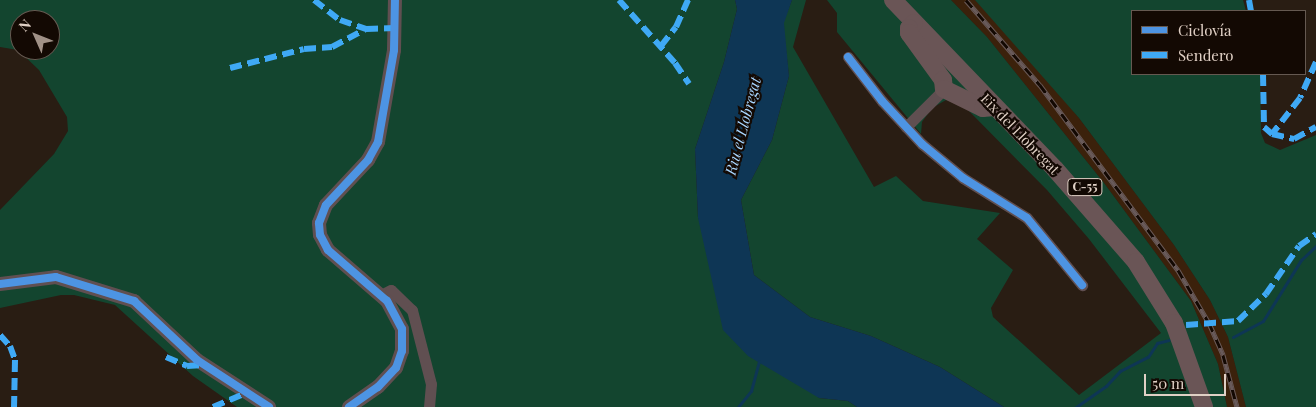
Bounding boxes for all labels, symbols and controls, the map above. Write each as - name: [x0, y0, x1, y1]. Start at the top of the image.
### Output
- north arrow: [10, 10, 60, 60]
- legend: [1131, 10, 1306, 75]
- text: N: [14, 15, 35, 35]
- text: Ciclovía: [1178, 20, 1231, 40]
- text: Sendero: [1178, 45, 1234, 65]
- water label: Riu el Llobregat: [721, 75, 765, 177]
- street label: Eix del Llobregat: [977, 90, 1063, 178]
- road number: C-55: [1066, 178, 1104, 196]
- scale bar: [1146, 364, 1228, 396]
- text: 50 m: [1152, 373, 1184, 393]

